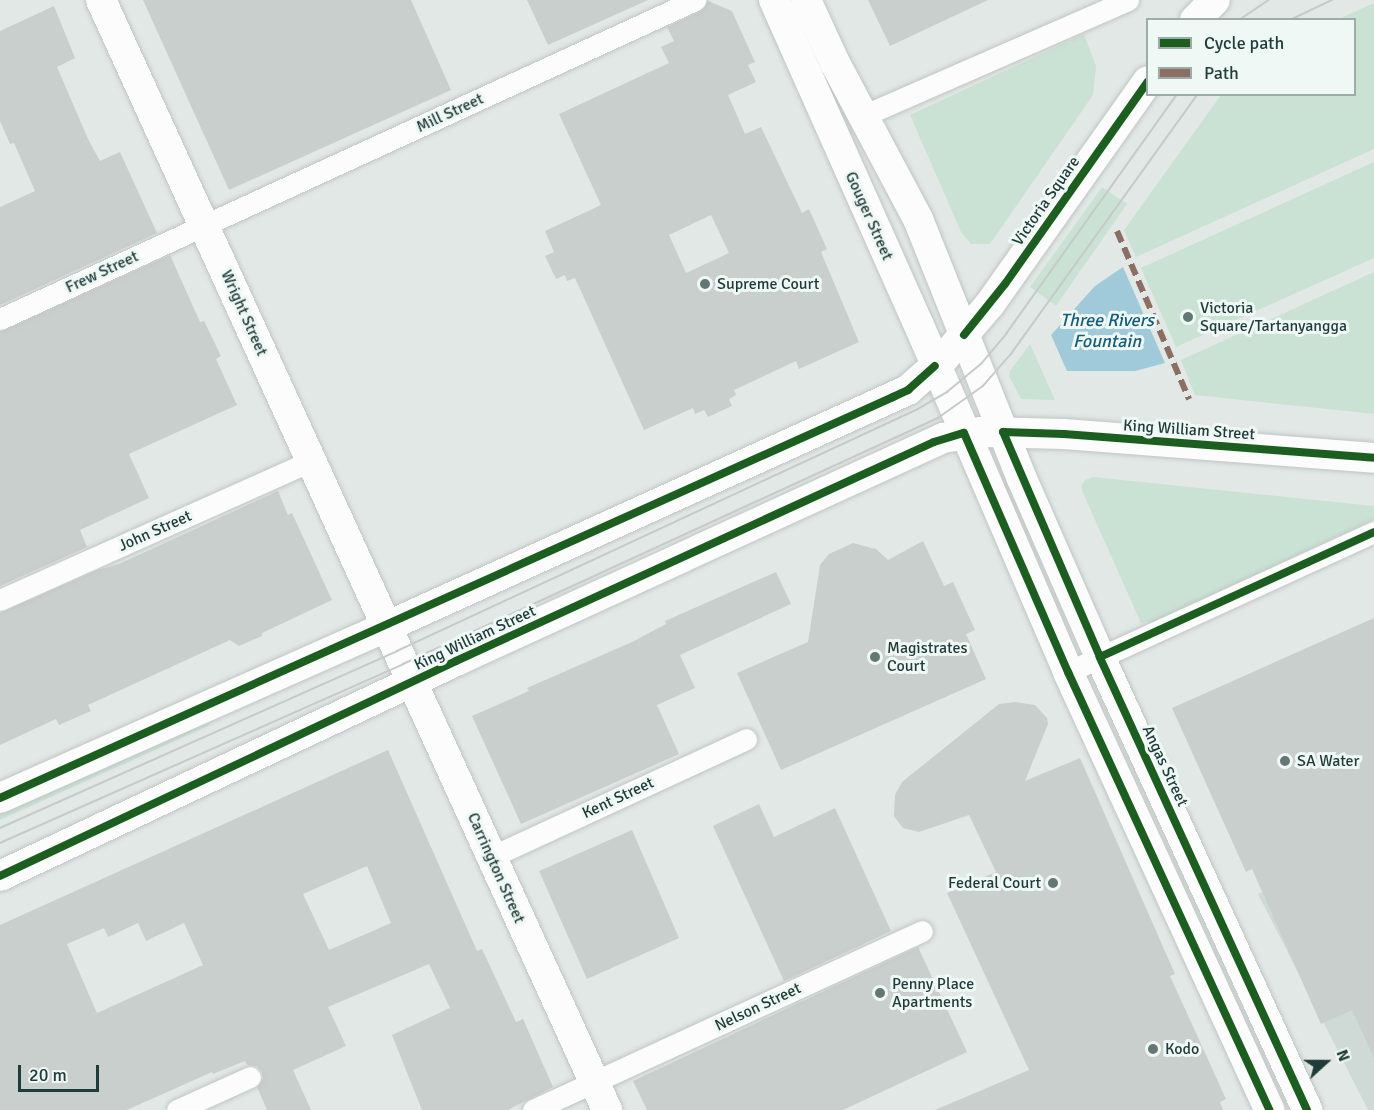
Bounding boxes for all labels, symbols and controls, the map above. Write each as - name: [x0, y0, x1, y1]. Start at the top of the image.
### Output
- legend: [1146, 18, 1356, 96]
- text: Cycle path: [1204, 32, 1284, 54]
- text: Path: [1204, 62, 1239, 84]
- street label: Mill Street: [413, 89, 487, 137]
- street label: Victoria Square: [1008, 153, 1084, 249]
- street label: Gouger Street: [841, 169, 897, 263]
- street label: Frew Street: [63, 247, 141, 297]
- street label: Wright Street: [217, 267, 271, 359]
- place label: Supreme Court: [717, 274, 819, 294]
- marker: Supreme Court: [698, 277, 712, 291]
- place label: Victoria Square/Tartanyangga: [1200, 298, 1347, 336]
- water label: Three Rivers Fountain: [1060, 310, 1154, 352]
- marker: Victoria Square/Tartanyangga: [1181, 310, 1195, 324]
- street label: King William Street: [1122, 416, 1256, 444]
- street label: John Street: [115, 506, 195, 556]
- street label: King William Street: [411, 601, 539, 675]
- place label: Magistrates Court: [887, 638, 967, 676]
- marker: Magistrates Court: [868, 650, 882, 664]
- street label: Angas Street: [1138, 722, 1192, 810]
- place label: SA Water: [1297, 751, 1359, 771]
- marker: SA Water: [1278, 754, 1292, 768]
- street label: Kent Street: [579, 773, 657, 823]
- street label: Carrington Street: [463, 810, 529, 926]
- place label: Federal Court: [948, 873, 1041, 893]
- marker: Federal Court: [1046, 876, 1060, 890]
- place label: Penny Place Apartments: [892, 974, 974, 1012]
- street label: Nelson Street: [712, 979, 804, 1035]
- marker: Penny Place Apartments: [873, 986, 887, 1000]
- north arrow: [1296, 1032, 1356, 1092]
- place label: Kodo: [1165, 1039, 1199, 1059]
- marker: Kodo: [1146, 1042, 1160, 1056]
- text: N: [1331, 1047, 1354, 1064]
- scale bar: [21, 1053, 102, 1091]
- text: 20 m: [29, 1064, 67, 1086]

